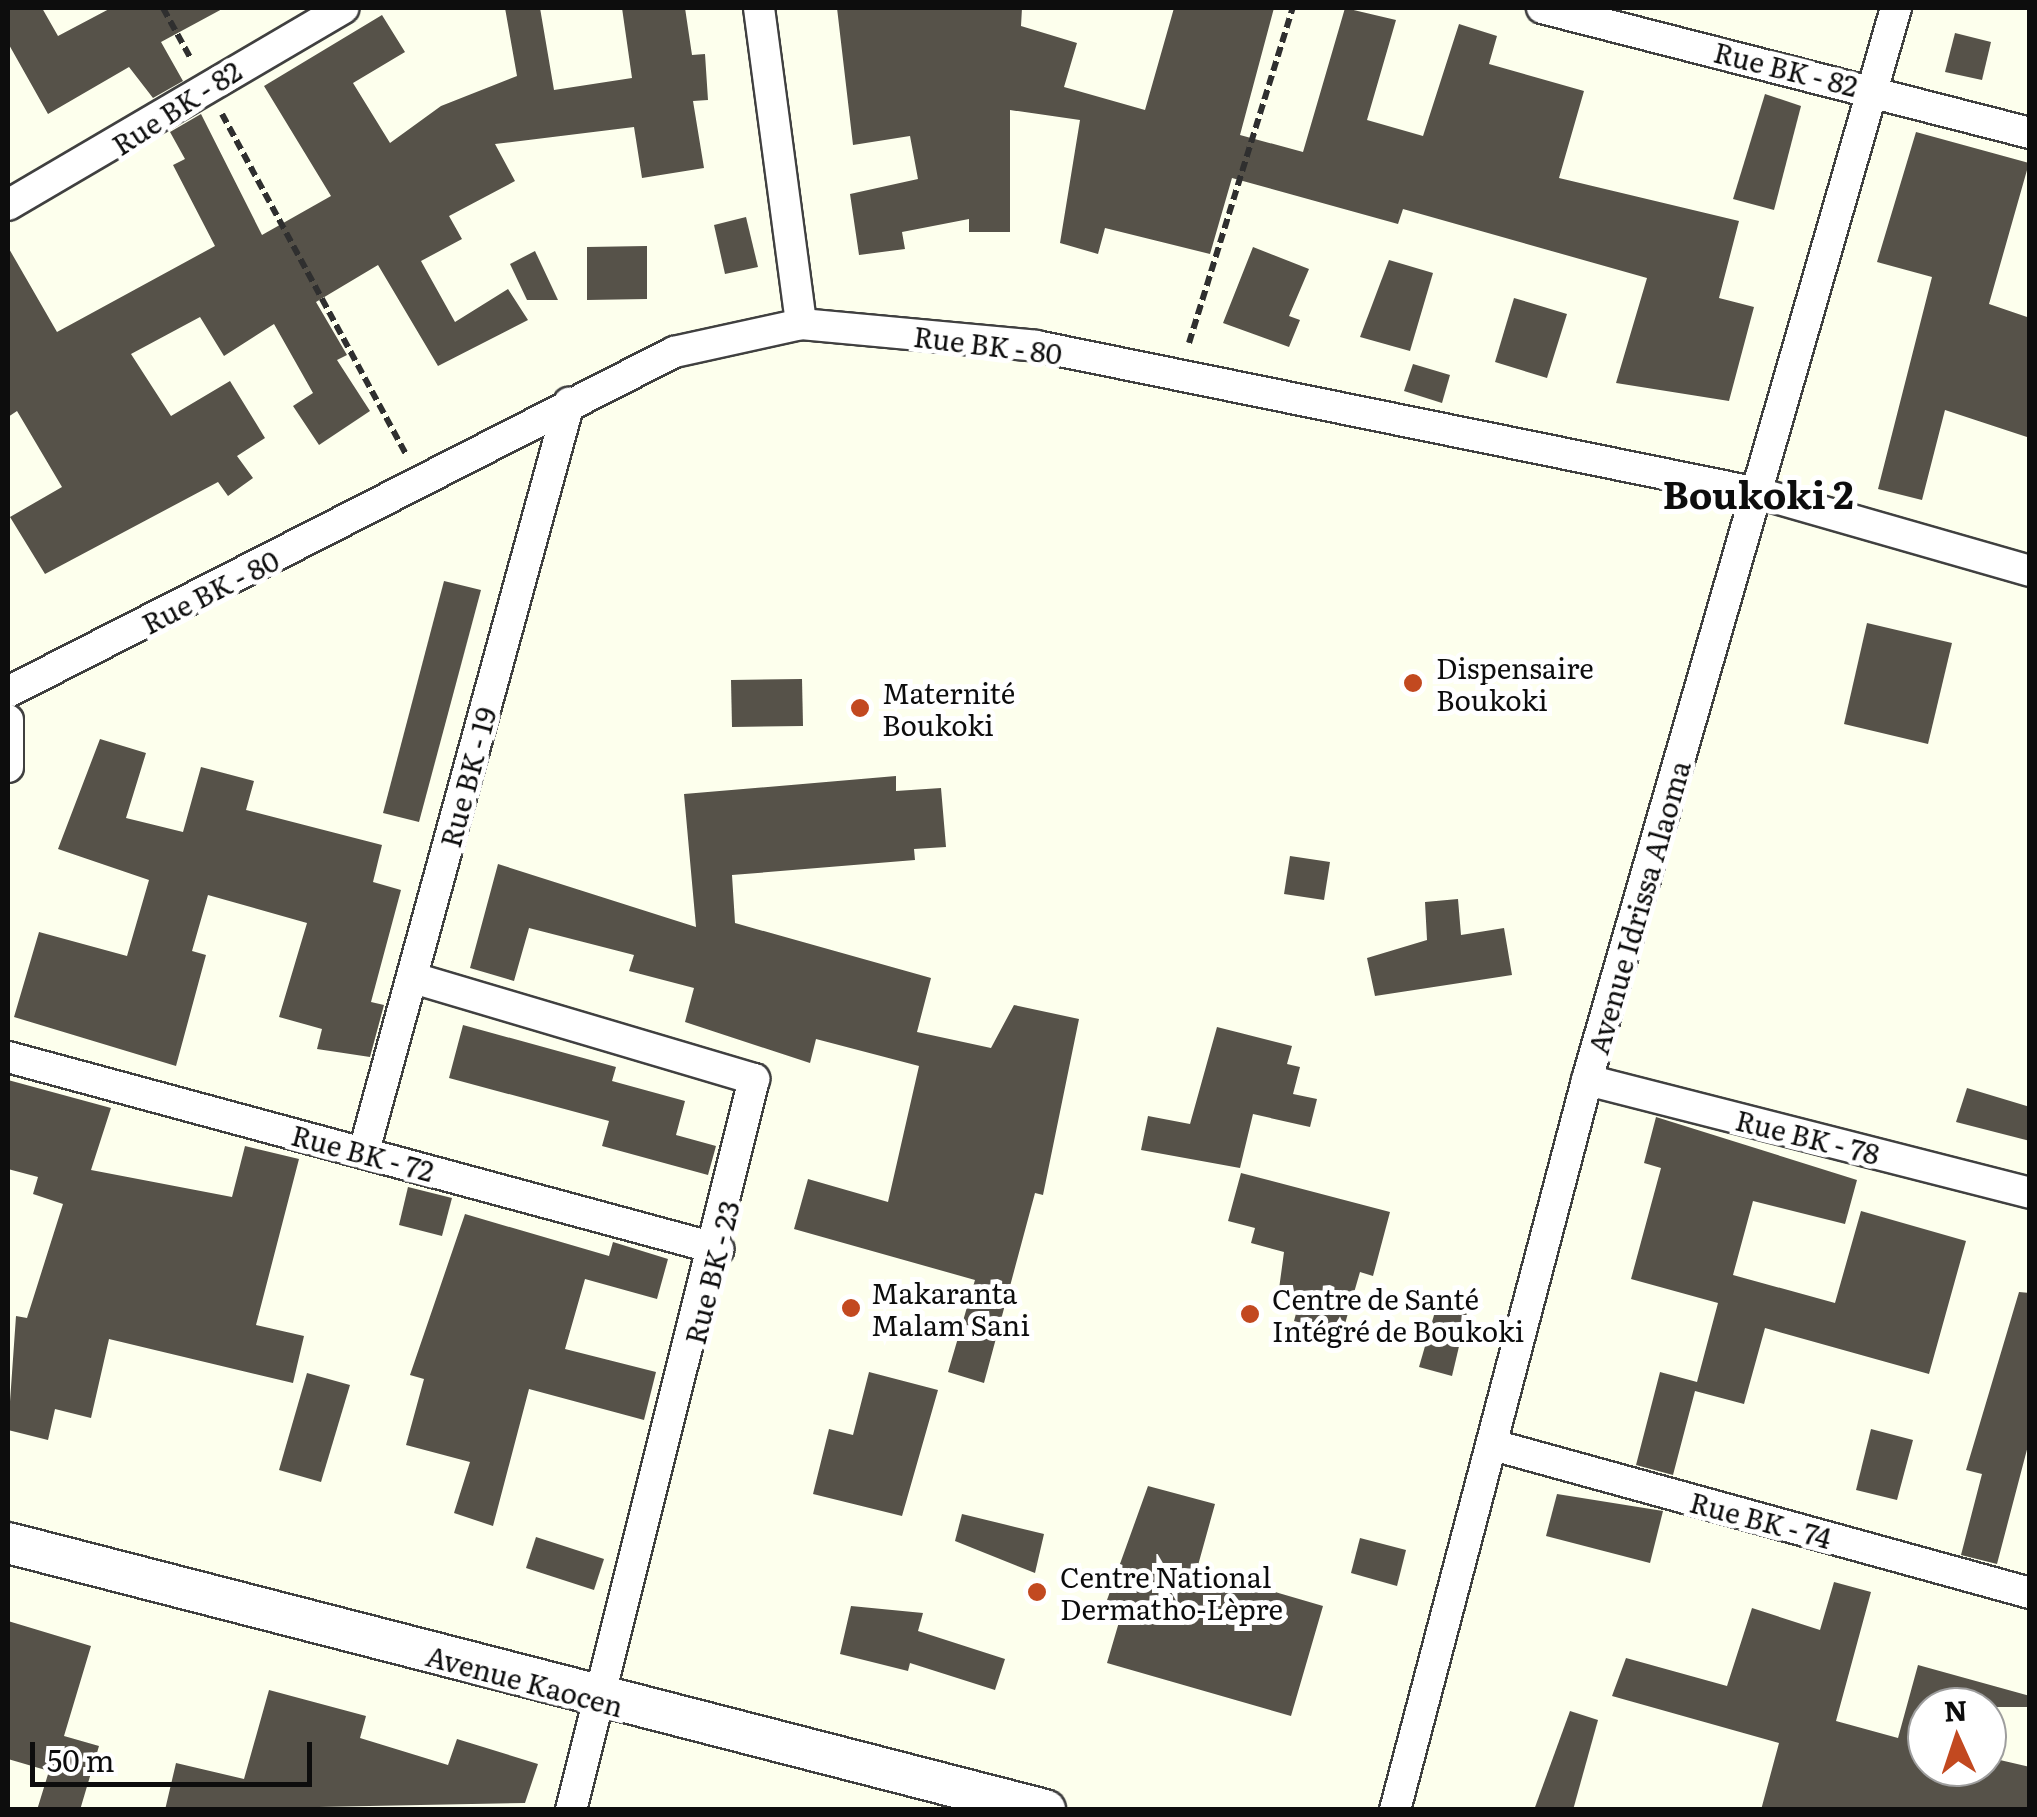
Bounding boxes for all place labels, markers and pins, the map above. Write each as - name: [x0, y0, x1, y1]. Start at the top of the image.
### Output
- place label: Dispensaire Boukoki: [1436, 650, 1594, 716]
- marker: Dispensaire Boukoki: [1400, 670, 1426, 696]
- place label: Maternité Boukoki: [882, 675, 1015, 741]
- marker: Maternité Boukoki: [847, 695, 873, 721]
- place label: Makaranta Malam Sani: [871, 1275, 1030, 1341]
- place label: Centre de Santé Intégré de Boukoki: [1272, 1281, 1524, 1347]
- marker: Makaranta Malam Sani: [840, 1297, 862, 1319]
- marker: Centre de Santé Intégré de Boukoki: [1237, 1301, 1263, 1327]
- place label: Centre National Dermatho-Lèpre: [1060, 1559, 1283, 1625]
- marker: Centre National Dermatho-Lèpre: [1024, 1579, 1050, 1605]

